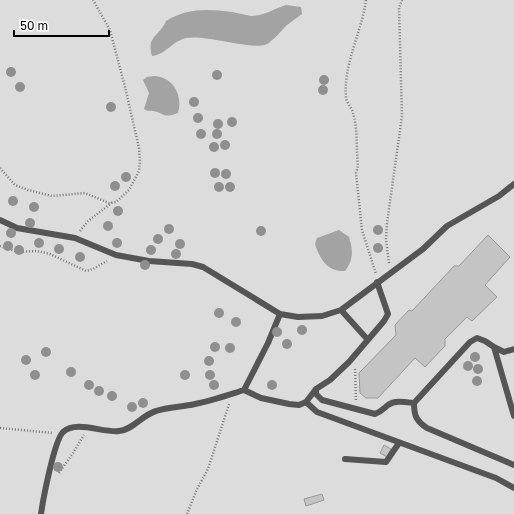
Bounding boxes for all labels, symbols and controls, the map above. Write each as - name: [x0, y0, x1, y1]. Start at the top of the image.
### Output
- scale bar: [14, 12, 109, 38]
- text: 50 m: [20, 18, 48, 33]

